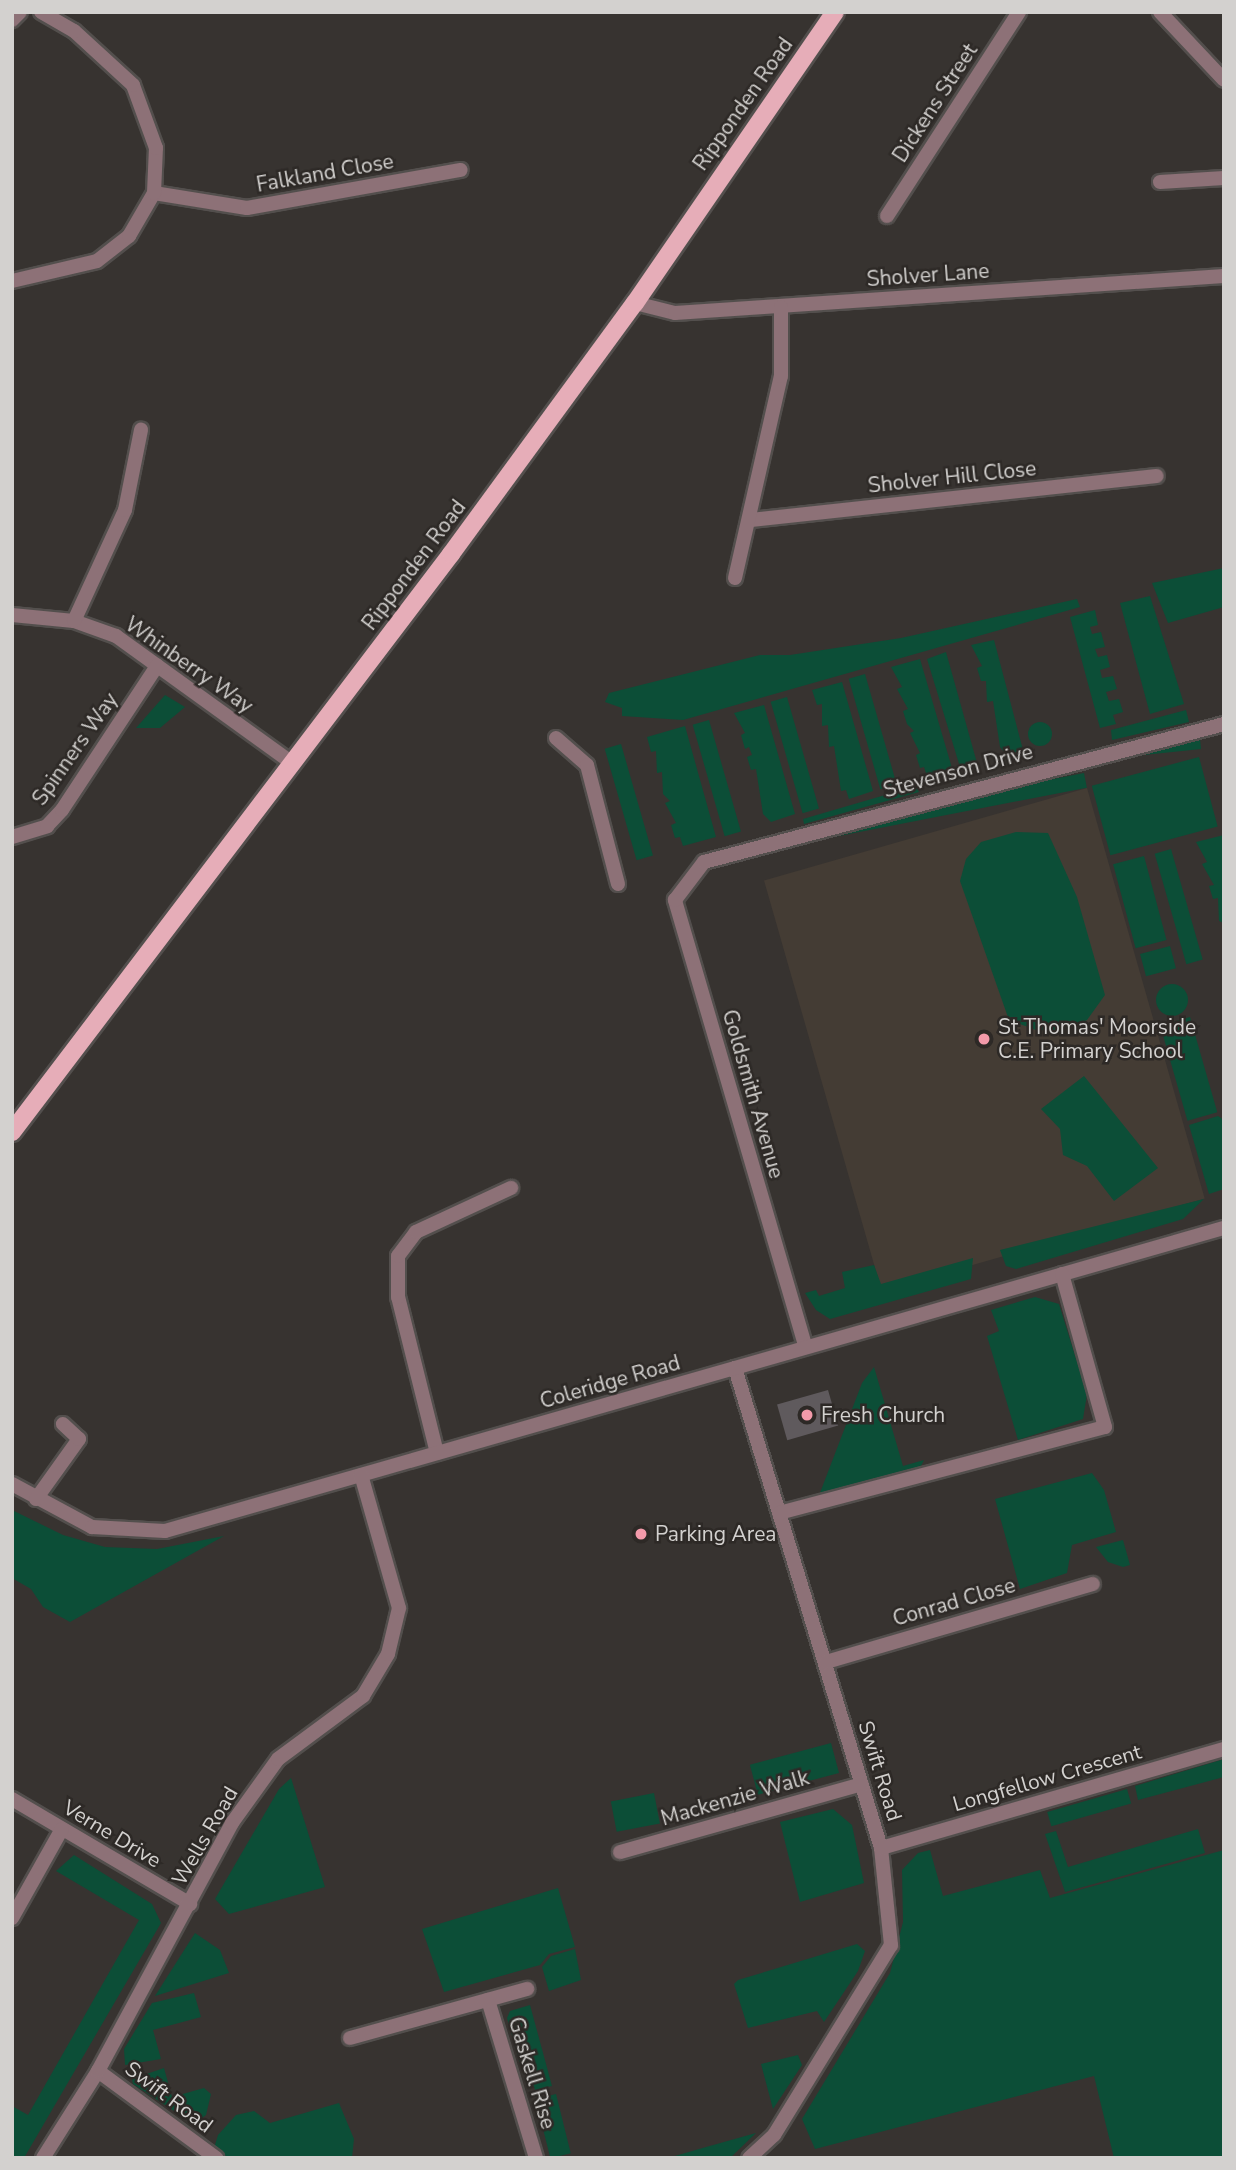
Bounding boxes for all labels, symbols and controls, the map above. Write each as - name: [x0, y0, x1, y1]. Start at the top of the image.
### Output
- street label: Ripponden Road: [688, 33, 798, 175]
- street label: Dickens Street: [887, 39, 983, 167]
- street label: Falkland Close: [254, 149, 396, 197]
- street label: Sholver Lane: [866, 258, 990, 292]
- street label: Sholver Hill Close: [867, 456, 1037, 498]
- street label: Ripponden Road: [357, 495, 471, 635]
- street label: Whinberry Way: [120, 611, 258, 719]
- street label: Spinners Way: [27, 688, 123, 810]
- street label: Stevenson Drive: [880, 739, 1036, 803]
- street label: Goldsmith Avenue: [717, 1007, 789, 1181]
- place label: St Thomas' Moorside C.E. Primary School: [998, 1014, 1196, 1064]
- marker: St Thomas' Moorside C.E. Primary School: [976, 1031, 992, 1047]
- street label: Coleridge Road: [537, 1350, 683, 1414]
- place label: Fresh Church: [821, 1402, 945, 1428]
- marker: Fresh Church: [799, 1407, 815, 1423]
- place label: Parking Area: [655, 1521, 776, 1547]
- marker: Parking Area: [633, 1526, 649, 1542]
- street label: Conrad Close: [890, 1572, 1018, 1632]
- street label: Swift Road: [853, 1718, 907, 1824]
- street label: Longfellow Crescent: [950, 1739, 1144, 1817]
- street label: Mackenzie Walk: [658, 1765, 812, 1831]
- street label: Wells Road: [167, 1782, 243, 1890]
- street label: Verne Drive: [58, 1795, 166, 1873]
- street label: Gaskell Rise: [503, 2014, 561, 2132]
- street label: Swift Road: [120, 2056, 218, 2138]

